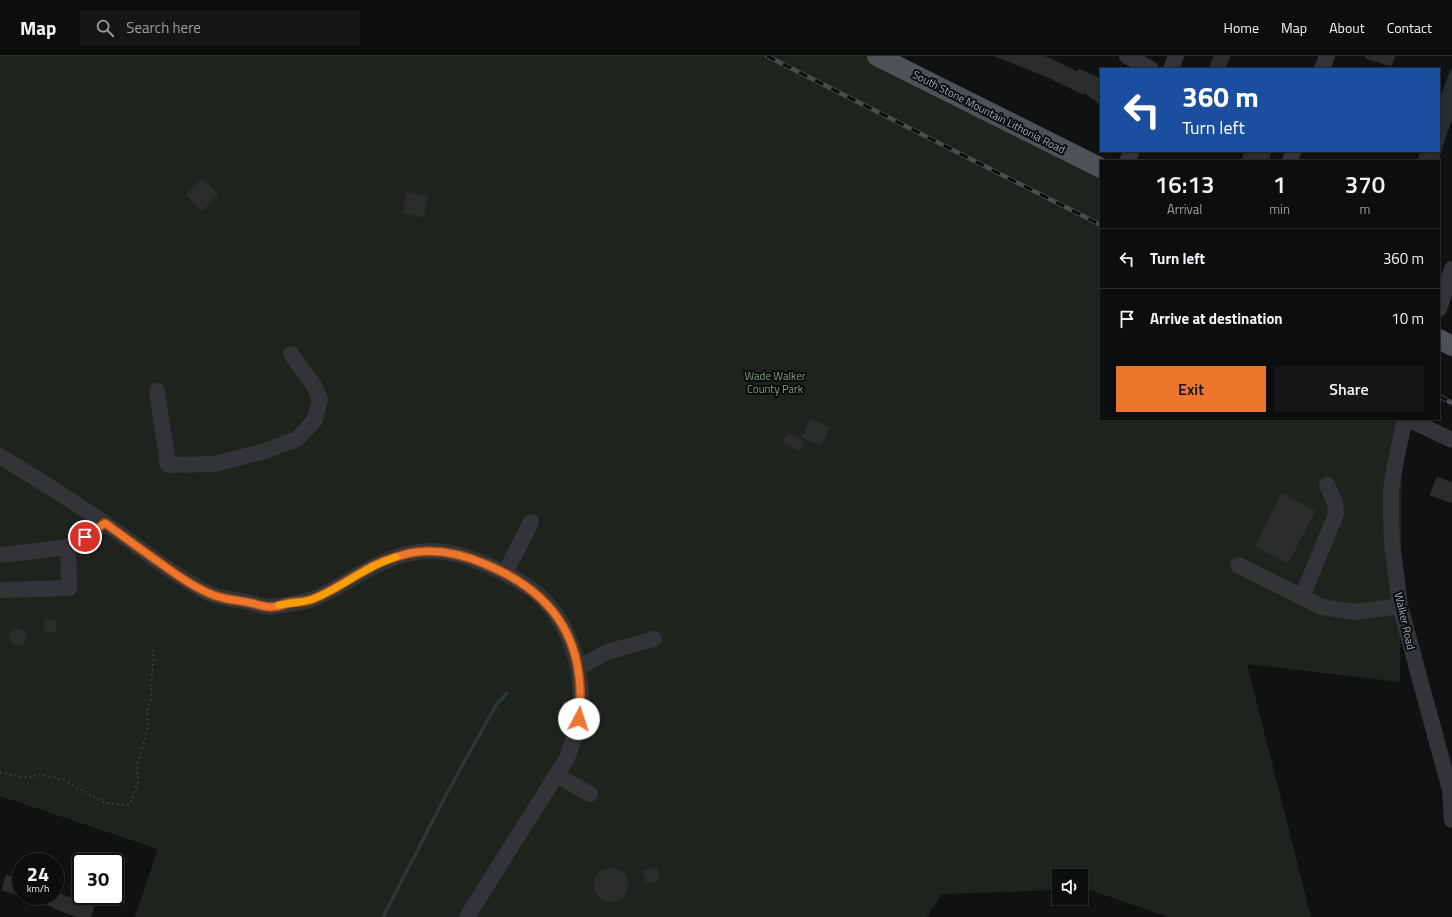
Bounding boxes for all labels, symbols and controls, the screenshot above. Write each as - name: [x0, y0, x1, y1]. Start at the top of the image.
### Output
- search box: [80, 10, 360, 46]
- text: Map: [20, 13, 56, 42]
- text: Search here: [126, 16, 201, 39]
- icon: search: [94, 17, 116, 39]
- text: Home: [1224, 17, 1259, 38]
- text: Map: [1281, 17, 1307, 38]
- text: About: [1329, 17, 1365, 38]
- text: Contact: [1387, 17, 1432, 38]
- street label: South Stone Mountain Lithonia Road: [910, 66, 1068, 158]
- text: 360 m: [1182, 75, 1259, 118]
- icon: left: [1116, 84, 1168, 136]
- text: Turn left: [1182, 114, 1245, 141]
- text: 16:13: [1155, 166, 1214, 202]
- text: 1: [1273, 166, 1286, 202]
- text: 370: [1345, 166, 1385, 202]
- text: Arrival: [1167, 199, 1202, 219]
- text: min: [1269, 199, 1290, 219]
- text: m: [1360, 199, 1370, 219]
- text: Turn left: [1150, 247, 1205, 270]
- text: 360 m: [1383, 247, 1424, 270]
- icon: left: [1116, 248, 1138, 270]
- text: Arrive at destination: [1150, 307, 1283, 330]
- text: 10 m: [1391, 307, 1424, 330]
- icon: arrive: [1116, 308, 1138, 330]
- button: Exit: [1116, 366, 1266, 412]
- button: Share: [1274, 366, 1424, 412]
- park label: Wade Walker County Park: [744, 368, 806, 397]
- pin: [68, 520, 102, 554]
- icon: arrive: [74, 526, 96, 548]
- street label: Walker Road: [1391, 591, 1419, 651]
- position arrow: [558, 698, 600, 740]
- speed limit sign: 30: [72, 853, 124, 905]
- text: 24: [27, 858, 49, 889]
- map controls: [1052, 869, 1088, 905]
- button: sound: [1052, 869, 1088, 905]
- text: km/h: [27, 881, 49, 896]

